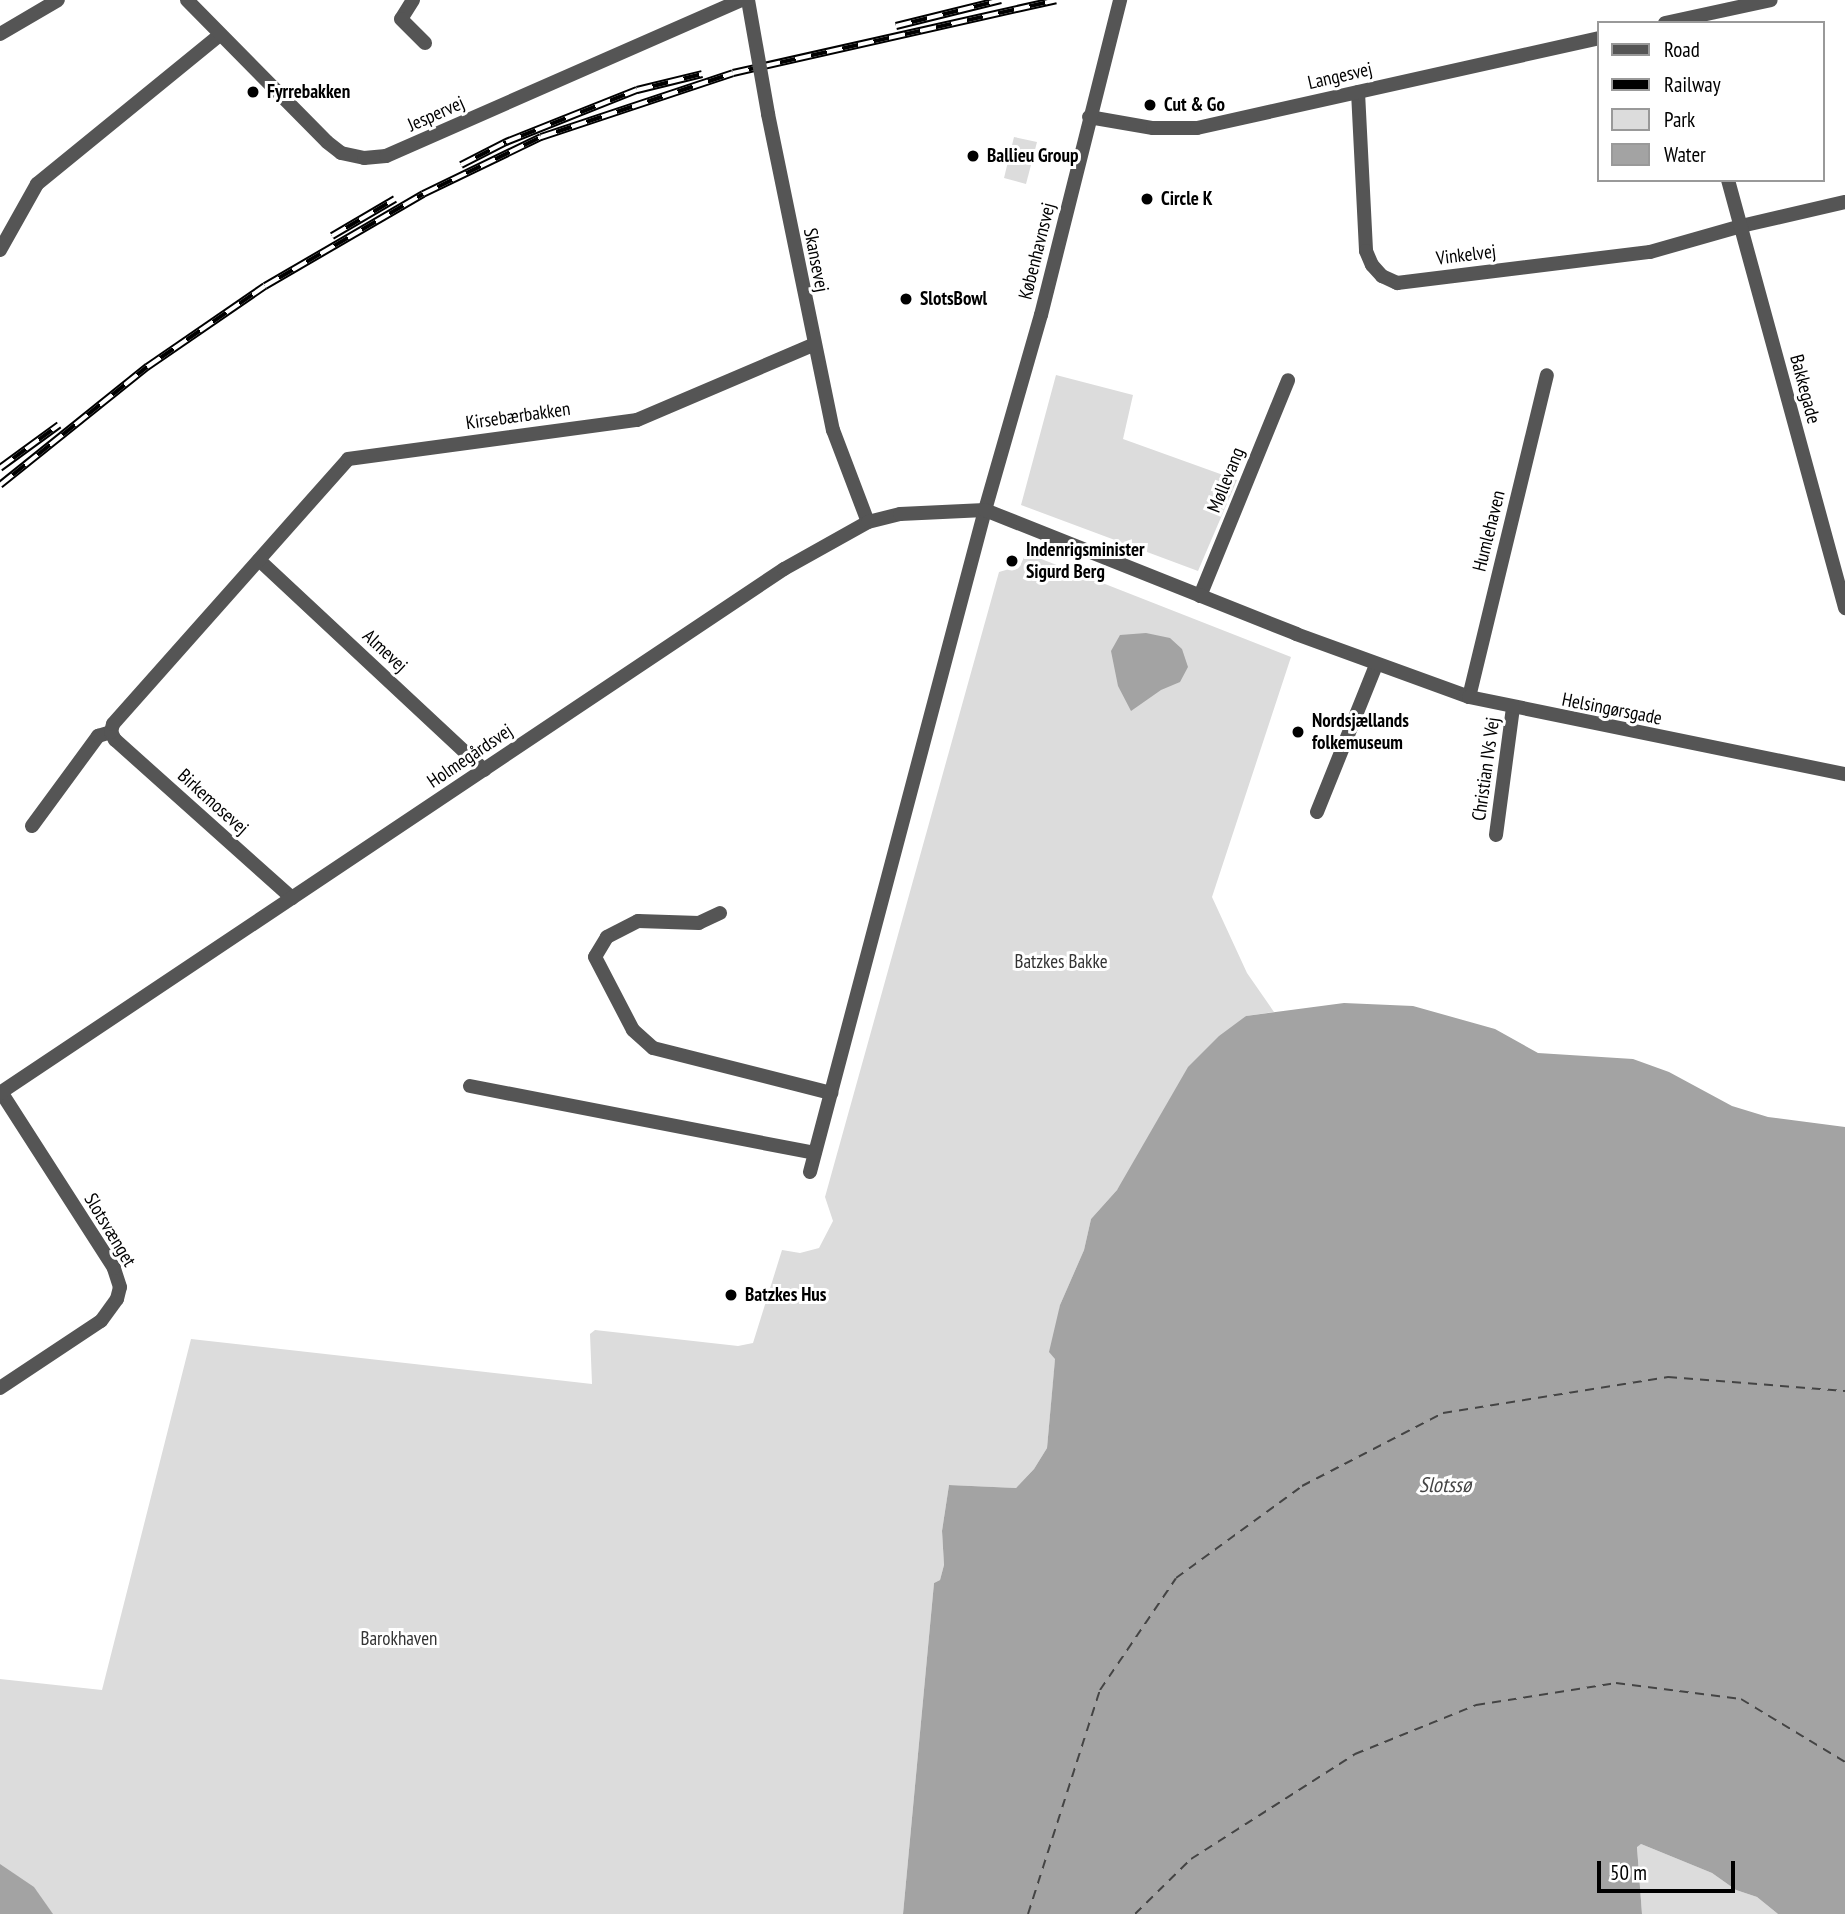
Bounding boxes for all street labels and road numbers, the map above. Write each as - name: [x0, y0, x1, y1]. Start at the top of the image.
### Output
- street label: Langesvej: [1306, 58, 1374, 94]
- street label: Jespervej: [404, 91, 468, 137]
- street label: Københavnsvej: [1014, 200, 1060, 302]
- street label: Skansevej: [799, 226, 833, 294]
- street label: Vinkelvej: [1435, 240, 1497, 270]
- street label: Bakkegade: [1785, 352, 1825, 426]
- street label: Kirsebærbakken: [464, 397, 572, 435]
- street label: Møllevang: [1203, 444, 1249, 516]
- street label: Humlehaven: [1468, 488, 1510, 574]
- street label: Almevej: [358, 625, 412, 677]
- street label: Helsingørsgade: [1560, 688, 1664, 730]
- street label: Christian IVs Vej: [1467, 716, 1505, 822]
- street label: Holmegårdsvej: [423, 719, 517, 793]
- street label: Birkemosevej: [173, 764, 253, 840]
- street label: Slotsvænget: [79, 1189, 141, 1271]

